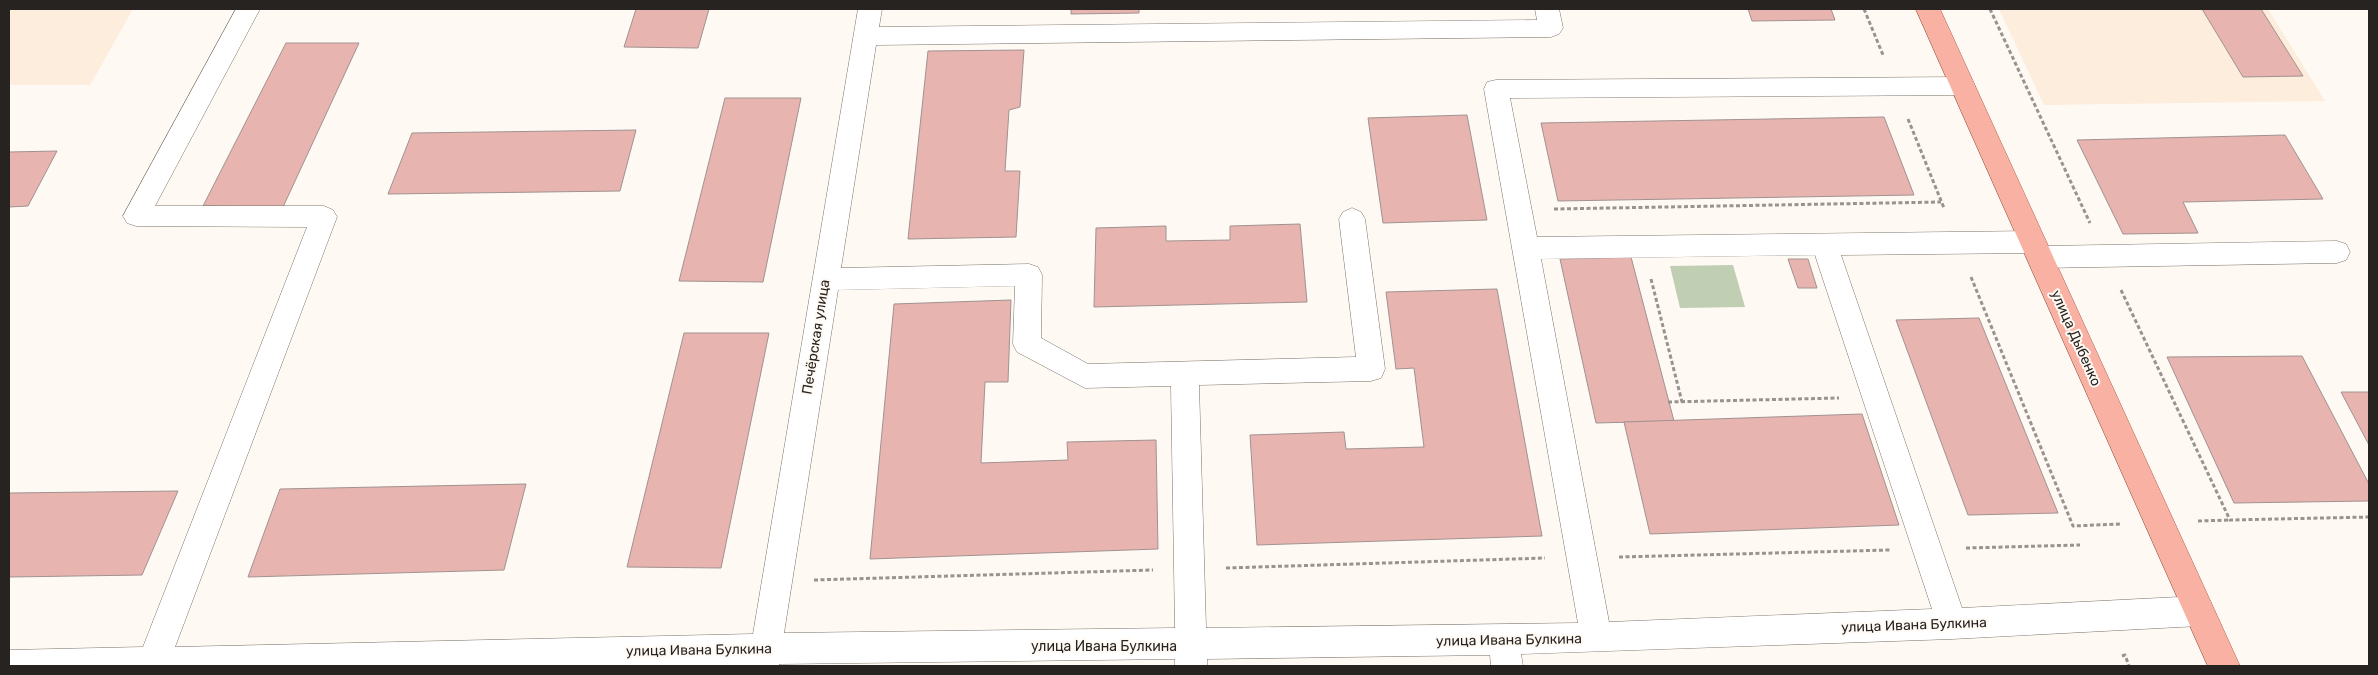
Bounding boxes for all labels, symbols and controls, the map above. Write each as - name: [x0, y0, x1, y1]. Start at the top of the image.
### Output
- street label: Печёрская улица: [799, 278, 833, 396]
- street label: улица Дыбенко: [2047, 287, 2105, 389]
- street label: улица Ивана Булкина: [1841, 614, 1987, 636]
- street label: улица Ивана Булкина: [1436, 630, 1582, 650]
- street label: улица Ивана Булкина: [1031, 638, 1177, 655]
- street label: улица Ивана Булкина: [626, 640, 772, 660]

